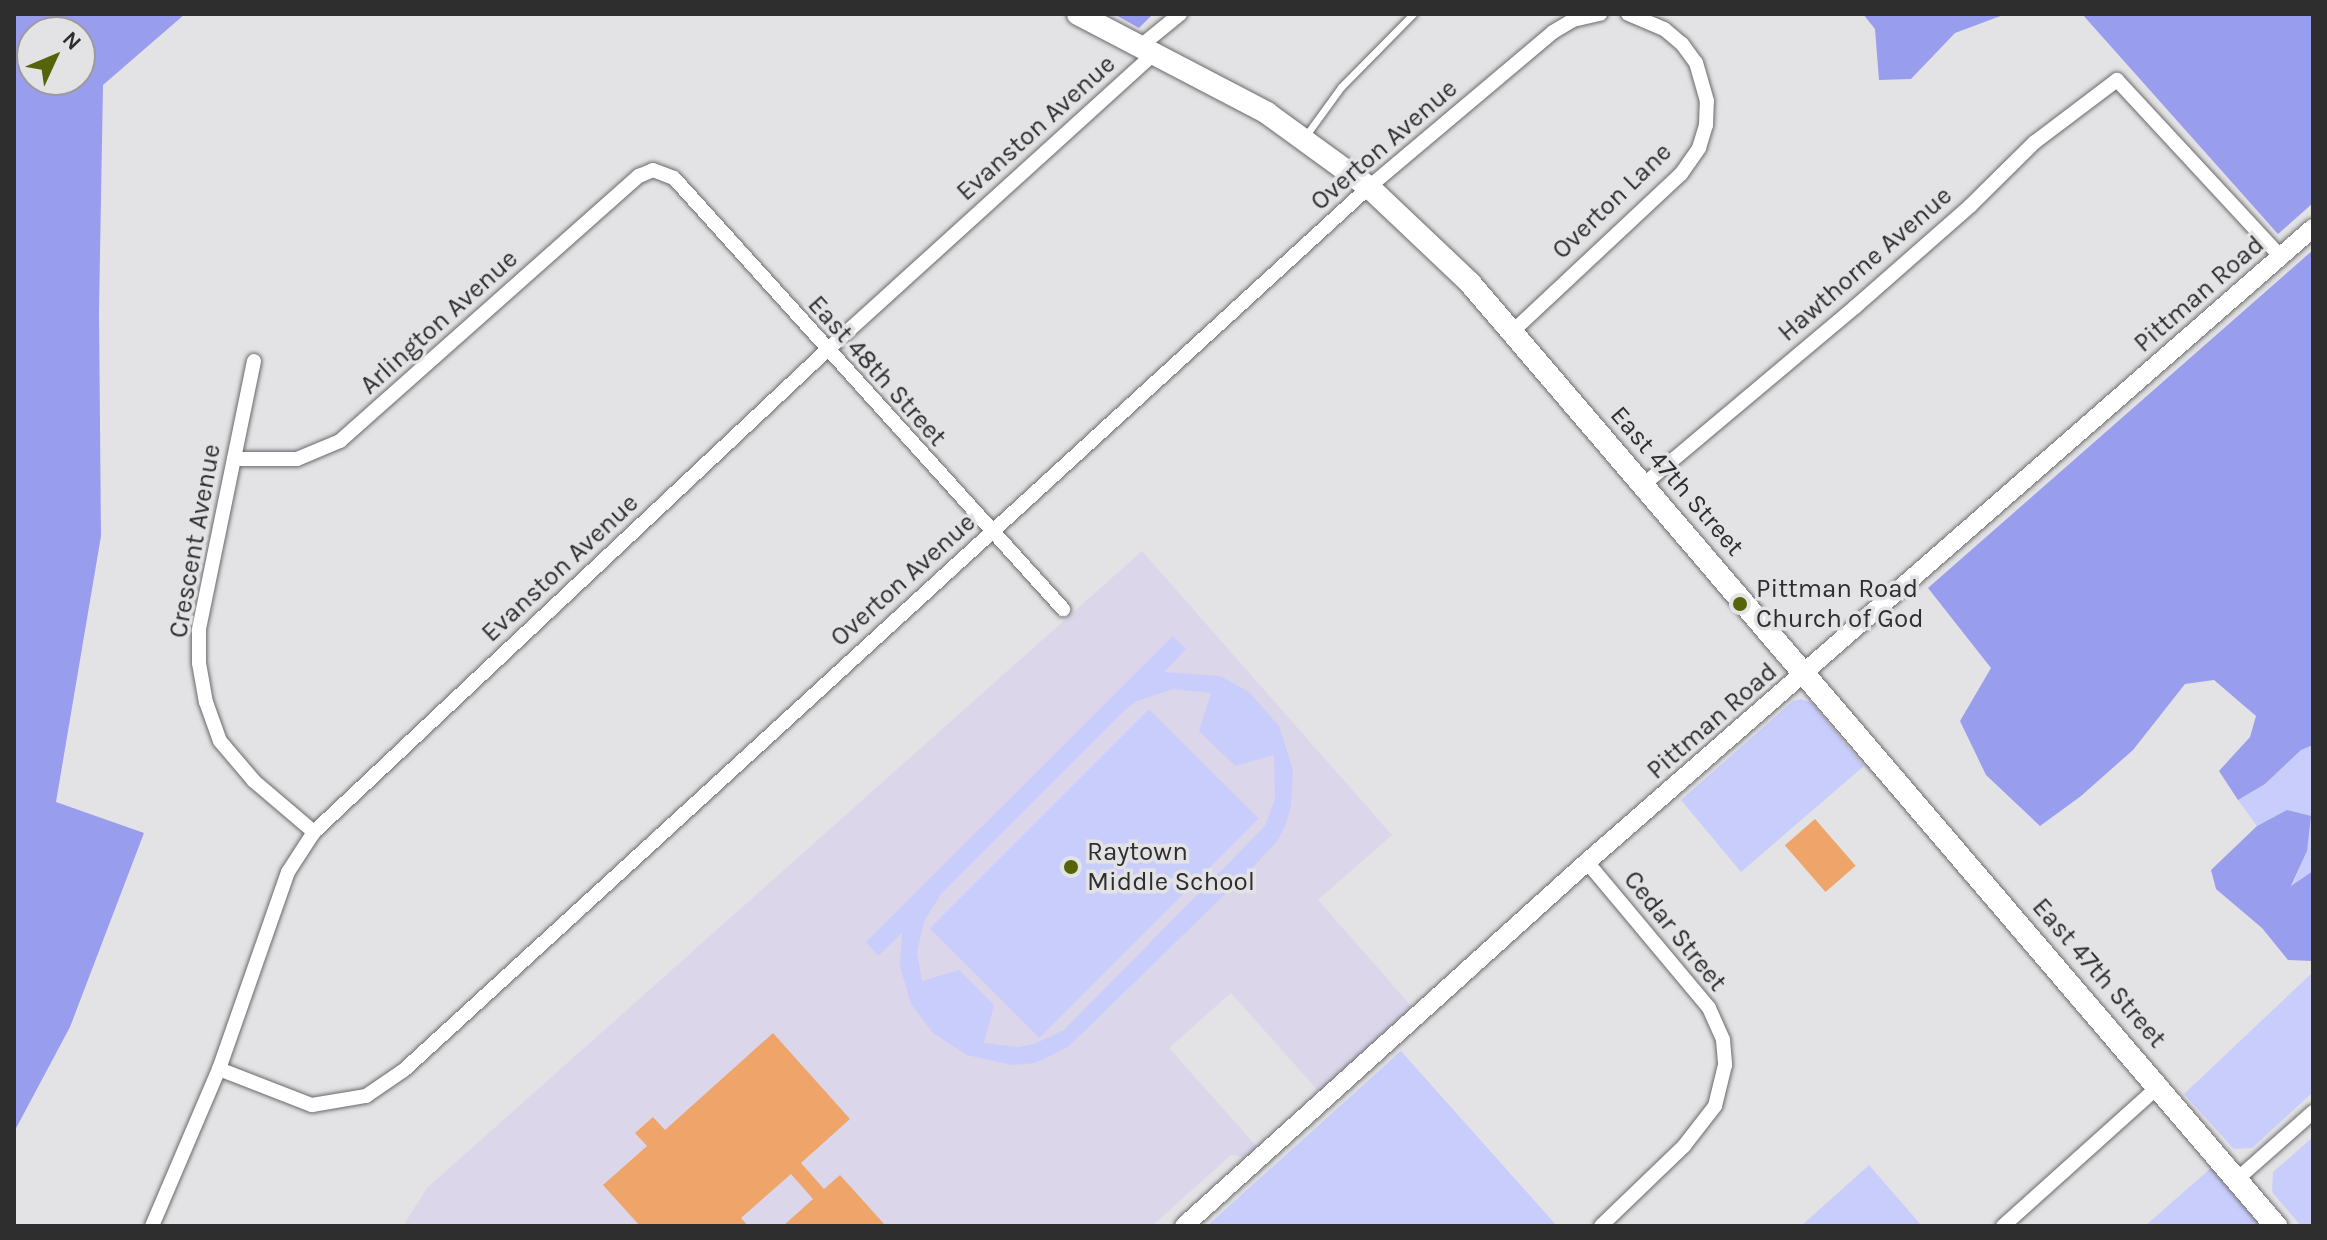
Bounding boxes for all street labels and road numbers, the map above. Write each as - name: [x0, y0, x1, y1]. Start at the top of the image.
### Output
- street label: Evanston Avenue: [950, 49, 1122, 207]
- street label: Overton Avenue: [1304, 73, 1464, 217]
- street label: Overton Lane: [1546, 136, 1678, 266]
- street label: Hawthorne Avenue: [1772, 180, 1958, 348]
- street label: Pittman Road: [2128, 229, 2270, 359]
- street label: Arlington Avenue: [354, 243, 524, 401]
- street label: East 48th Street: [801, 289, 953, 453]
- street label: East 47th Street: [1603, 400, 1751, 562]
- street label: Crescent Avenue: [163, 442, 227, 640]
- street label: Evanston Avenue: [475, 487, 645, 649]
- street label: Overton Avenue: [824, 507, 982, 653]
- street label: Pittman Road: [1641, 656, 1783, 786]
- street label: Cedar Street: [1617, 864, 1733, 998]
- street label: East 47th Street: [2025, 892, 2173, 1054]

